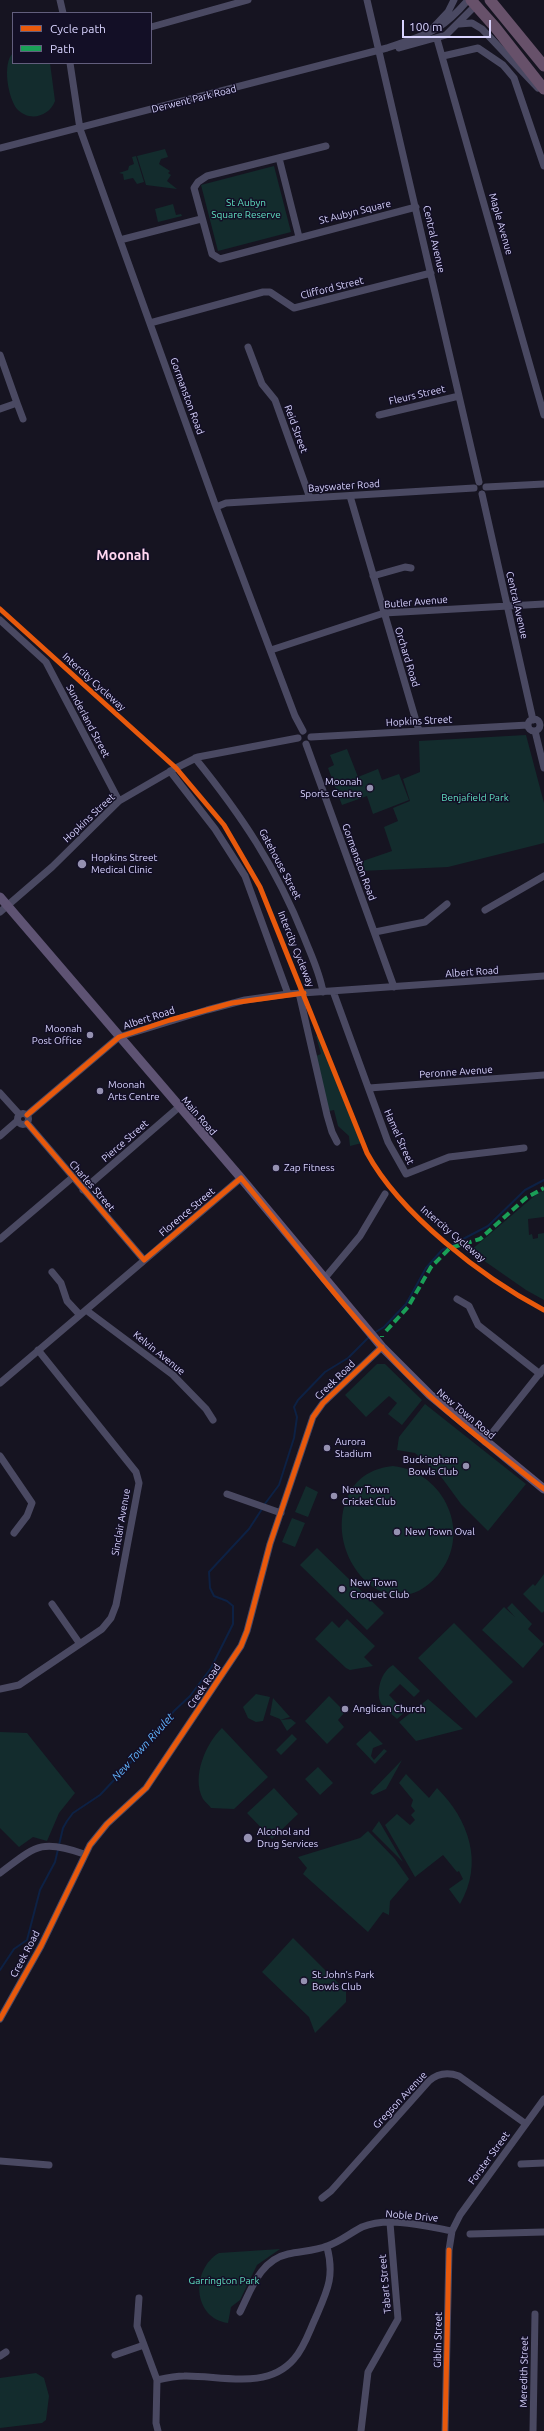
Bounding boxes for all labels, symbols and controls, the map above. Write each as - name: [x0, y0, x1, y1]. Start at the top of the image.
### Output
- legend: [12, 12, 152, 64]
- scale bar: [404, 12, 493, 38]
- text: 100 m: [409, 20, 442, 33]
- text: Cycle path: [50, 22, 106, 35]
- text: Path: [50, 42, 75, 55]
- street label: Derwent Park Road: [150, 83, 238, 115]
- street label: Maple Avenue: [486, 192, 516, 256]
- park label: St Aubyn Square Reserve: [211, 197, 281, 220]
- street label: St Aubyn Square: [318, 197, 392, 227]
- street label: Central Avenue: [420, 204, 448, 274]
- street label: Clifford Street: [299, 274, 365, 302]
- street label: Gormanston Road: [168, 356, 206, 436]
- street label: Fleurs Street: [388, 383, 446, 407]
- street label: Reid Street: [282, 403, 310, 455]
- street label: Bayswater Road: [308, 478, 380, 494]
- district label: Moonah: [96, 547, 150, 563]
- street label: Central Avenue: [503, 570, 531, 640]
- street label: Butler Avenue: [384, 593, 448, 611]
- street label: Orchard Road: [392, 626, 422, 688]
- street label: Intercity Cycleway: [60, 650, 128, 714]
- street label: Sunderland Street: [64, 682, 112, 760]
- street label: Hopkins Street: [386, 713, 452, 729]
- place label: Moonah Sports Centre: [300, 776, 362, 800]
- marker: Moonah Sports Centre: [365, 783, 375, 793]
- street label: Hopkins Street: [61, 791, 117, 845]
- park label: Benjafield Park: [441, 792, 509, 804]
- street label: Gormanston Road: [340, 822, 378, 902]
- street label: Gatehouse Street: [256, 827, 304, 901]
- place label: Hopkins Street Medical Clinic: [91, 852, 157, 876]
- marker: Hopkins Street Medical Clinic: [76, 858, 88, 870]
- street label: Intercity Cycleway: [275, 909, 317, 989]
- street label: Albert Road: [445, 964, 499, 980]
- street label: Albert Road: [122, 1004, 176, 1032]
- place label: Moonah Post Office: [32, 1023, 82, 1046]
- marker: Moonah Post Office: [85, 1030, 95, 1040]
- street label: Peronne Avenue: [419, 1063, 493, 1081]
- place label: Moonah Arts Centre: [108, 1079, 159, 1102]
- marker: Moonah Arts Centre: [95, 1086, 105, 1096]
- street label: Main Road: [179, 1094, 219, 1138]
- street label: Hamel Street: [382, 1108, 416, 1166]
- street label: Pierce Street: [99, 1117, 151, 1165]
- street label: Charles Street: [67, 1158, 117, 1214]
- place label: Zap Fitness: [284, 1162, 334, 1174]
- marker: Zap Fitness: [271, 1163, 281, 1173]
- street label: Florence Street: [157, 1185, 217, 1239]
- street label: Intercity Cycleway: [418, 1203, 488, 1265]
- street label: Kelvin Avenue: [131, 1328, 187, 1378]
- street label: Creek Road: [312, 1358, 358, 1402]
- street label: New Town Road: [434, 1386, 498, 1442]
- place label: Aurora Stadium: [335, 1436, 372, 1460]
- marker: Aurora Stadium: [322, 1443, 332, 1453]
- place label: Buckingham Bowls Club: [403, 1454, 458, 1478]
- marker: Buckingham Bowls Club: [461, 1461, 471, 1471]
- place label: New Town Cricket Club: [342, 1484, 396, 1508]
- street label: Sinclair Avenue: [109, 1487, 133, 1557]
- marker: New Town Cricket Club: [329, 1491, 339, 1501]
- place label: New Town Oval: [405, 1526, 475, 1538]
- marker: New Town Oval: [392, 1527, 402, 1537]
- place label: New Town Croquet Club: [350, 1577, 409, 1600]
- marker: New Town Croquet Club: [337, 1584, 347, 1594]
- street label: Creek Road: [185, 1661, 223, 1711]
- place label: Anglican Church: [353, 1703, 425, 1715]
- marker: Anglican Church: [340, 1704, 350, 1714]
- water label: New Town Rivulet: [109, 1711, 177, 1783]
- place label: Alcohol and Drug Services: [257, 1826, 318, 1850]
- marker: Alcohol and Drug Services: [242, 1832, 254, 1844]
- street label: Creek Road: [8, 1929, 42, 1979]
- place label: St John's Park Bowls Club: [312, 1969, 374, 1992]
- marker: St John's Park Bowls Club: [299, 1976, 309, 1986]
- street label: Gregson Avenue: [371, 2069, 429, 2131]
- street label: Forster Street: [466, 2129, 512, 2187]
- street label: Noble Drive: [385, 2208, 439, 2224]
- street label: Tabart Street: [376, 2254, 394, 2314]
- park label: Garrington Park: [189, 2275, 259, 2287]
- street label: Giblin Street: [432, 2312, 444, 2368]
- street label: Meredith Street: [517, 2336, 531, 2408]

